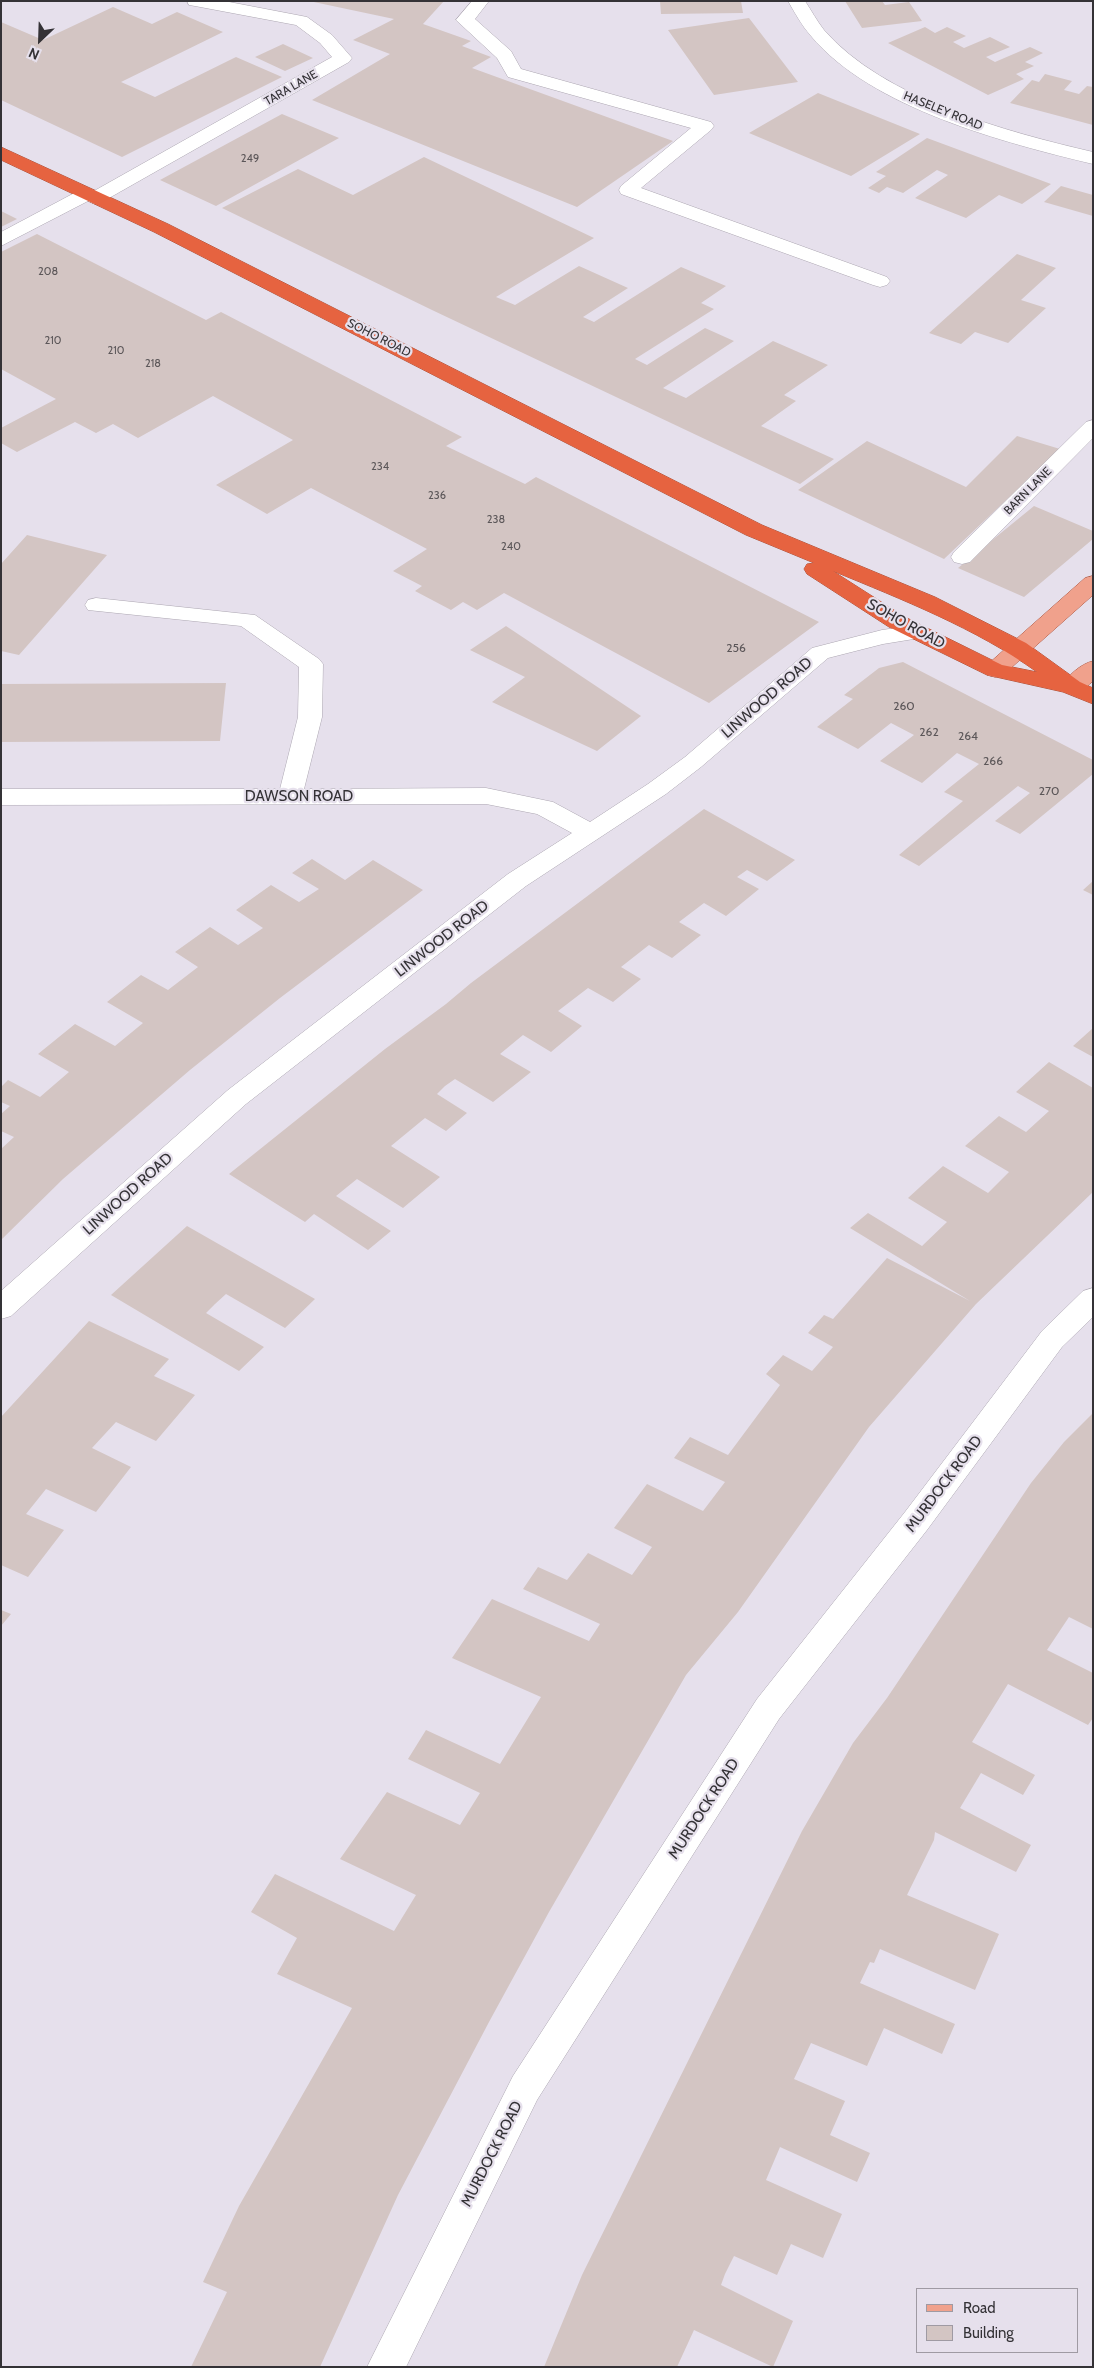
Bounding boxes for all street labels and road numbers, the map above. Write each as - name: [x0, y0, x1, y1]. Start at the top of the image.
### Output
- street label: TARA LANE: [262, 67, 320, 109]
- street label: HASELEY ROAD: [901, 89, 985, 133]
- street label: SOHO ROAD: [345, 316, 413, 360]
- street label: BARN LANE: [1001, 464, 1055, 518]
- street label: SOHO ROAD: [864, 595, 948, 653]
- street label: LINWOOD ROAD: [718, 654, 816, 742]
- street label: DAWSON ROAD: [245, 788, 353, 806]
- street label: LINWOOD ROAD: [392, 897, 492, 981]
- street label: LINWOOD ROAD: [80, 1149, 176, 1239]
- street label: MURDOCK ROAD: [902, 1432, 986, 1536]
- street label: MURDOCK ROAD: [665, 1755, 743, 1863]
- street label: MURDOCK ROAD: [458, 2098, 526, 2210]

